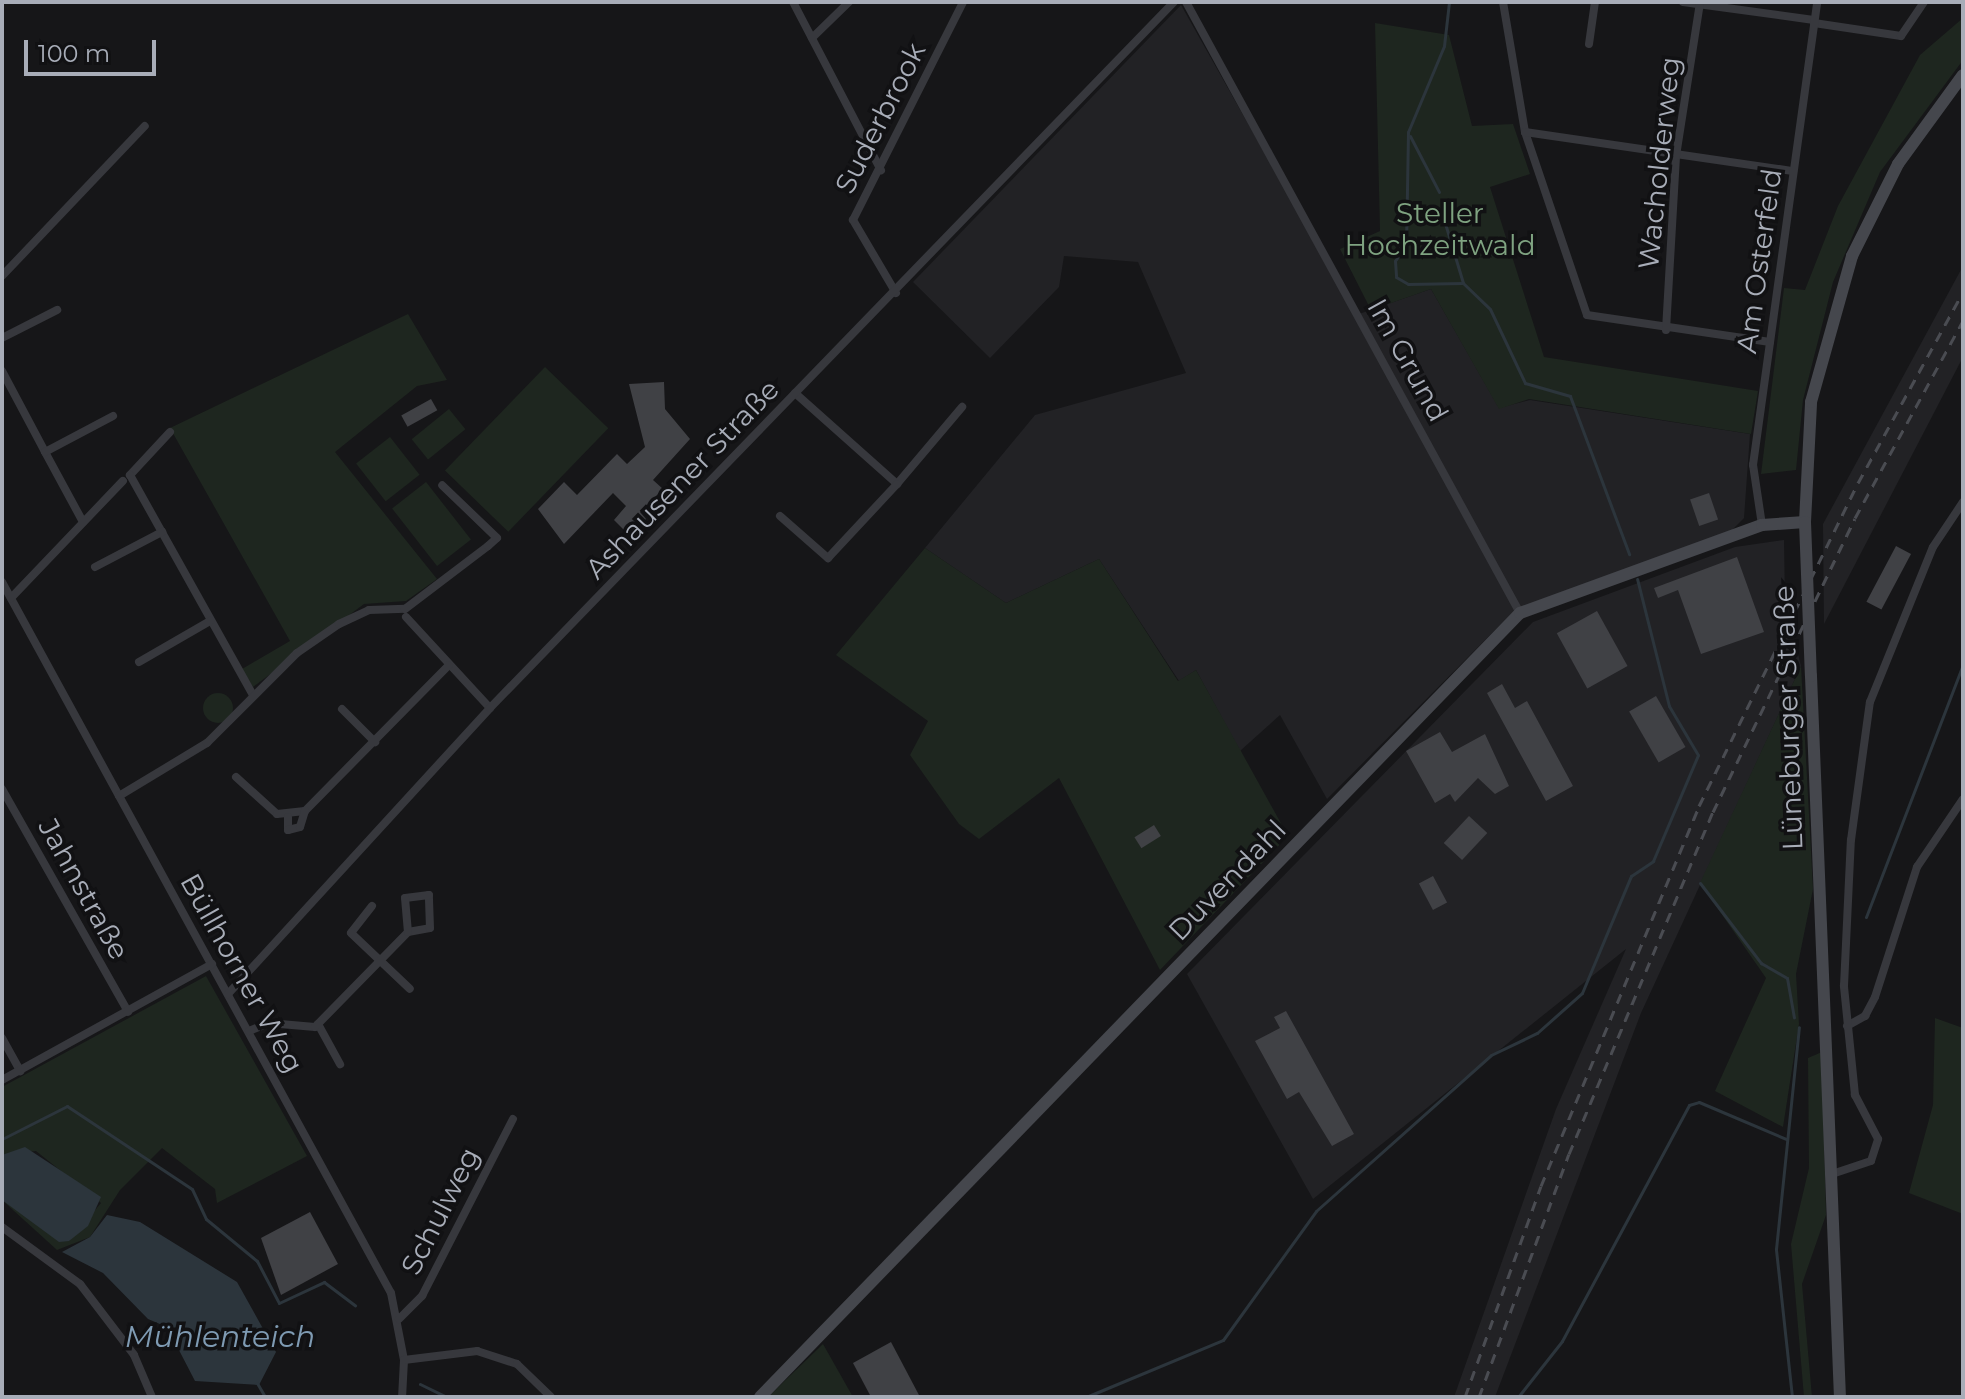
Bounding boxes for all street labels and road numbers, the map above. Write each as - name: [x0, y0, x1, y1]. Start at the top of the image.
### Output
- street label: Suderbrook: [828, 37, 932, 199]
- street label: Wacholderweg: [1631, 55, 1687, 271]
- street label: Am Osterfeld: [1729, 167, 1789, 355]
- street label: Im Grund: [1361, 293, 1455, 427]
- street label: Ashausener Straße: [578, 373, 786, 585]
- street label: Lüneburger Straße: [1767, 585, 1809, 851]
- street label: Jahnstraße: [32, 813, 136, 965]
- street label: Duvendahl: [1161, 813, 1293, 947]
- street label: Büllhorner Weg: [173, 868, 311, 1078]
- street label: Schulweg: [394, 1142, 486, 1280]

